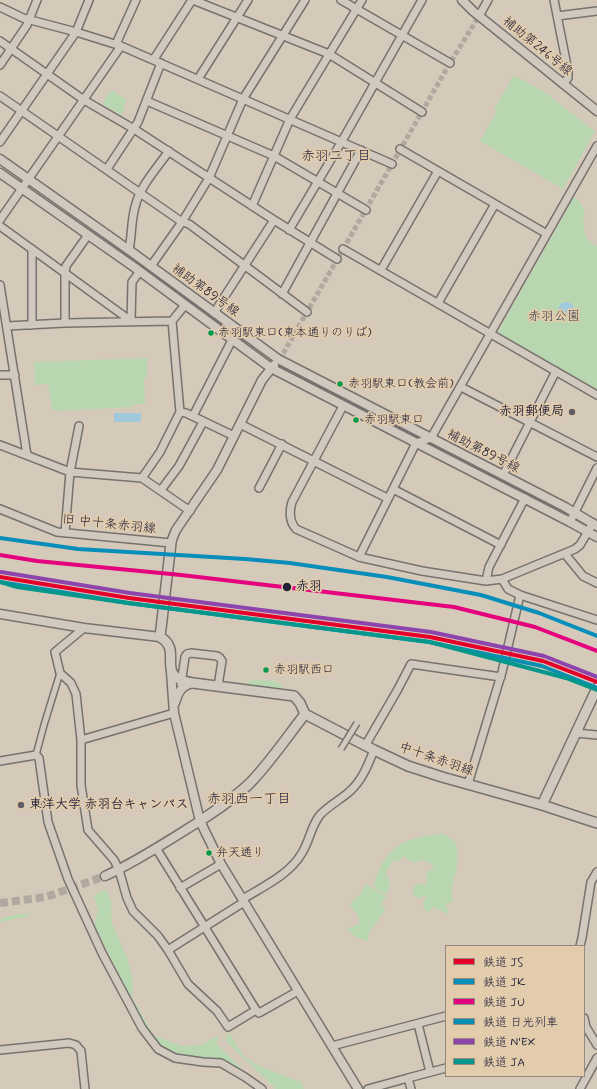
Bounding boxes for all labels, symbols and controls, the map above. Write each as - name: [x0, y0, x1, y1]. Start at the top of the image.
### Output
- street label: 補助第246号線: [499, 14, 575, 80]
- district label: 赤羽二丁目: [301, 149, 371, 165]
- street label: 補助第89号線: [168, 261, 242, 321]
- park label: 赤羽公園: [528, 309, 580, 325]
- place label: 赤羽駅東口(東本通りのりば): [218, 326, 371, 340]
- marker: 赤羽駅東口(東本通りのりば): [206, 328, 216, 338]
- place label: 赤羽駅東口(教会前): [348, 377, 453, 391]
- marker: 赤羽駅東口(教会前): [335, 379, 345, 389]
- place label: 赤羽郵便局: [499, 404, 564, 420]
- marker: 赤羽郵便局: [567, 407, 577, 417]
- place label: 赤羽駅東口: [364, 413, 424, 427]
- marker: 赤羽駅東口: [351, 415, 361, 425]
- street label: 補助第89号線: [444, 427, 522, 477]
- street label: 旧 中十条赤羽線: [61, 512, 157, 538]
- place label: 赤羽: [296, 579, 322, 595]
- marker: 赤羽: [281, 581, 293, 593]
- place label: 赤羽駅西口: [274, 663, 334, 677]
- marker: 赤羽駅西口: [261, 665, 271, 675]
- street label: 中十条赤羽線: [397, 740, 475, 780]
- district label: 赤羽西一丁目: [207, 792, 291, 808]
- place label: 東洋大学 赤羽台キャンパス: [29, 797, 189, 813]
- marker: 東洋大学 赤羽台キャンパス: [16, 800, 26, 810]
- place label: 弁天通り: [216, 846, 264, 860]
- marker: 弁天通り: [204, 848, 214, 858]
- legend: [445, 945, 585, 1077]
- text: 鉄道 JS: [483, 955, 523, 971]
- text: 鉄道 JK: [483, 975, 525, 991]
- text: 鉄道 JU: [483, 995, 525, 1011]
- text: 鉄道 日光列車: [483, 1015, 558, 1031]
- text: 鉄道 N'EX: [483, 1035, 535, 1051]
- text: 鉄道 JA: [483, 1055, 525, 1071]

